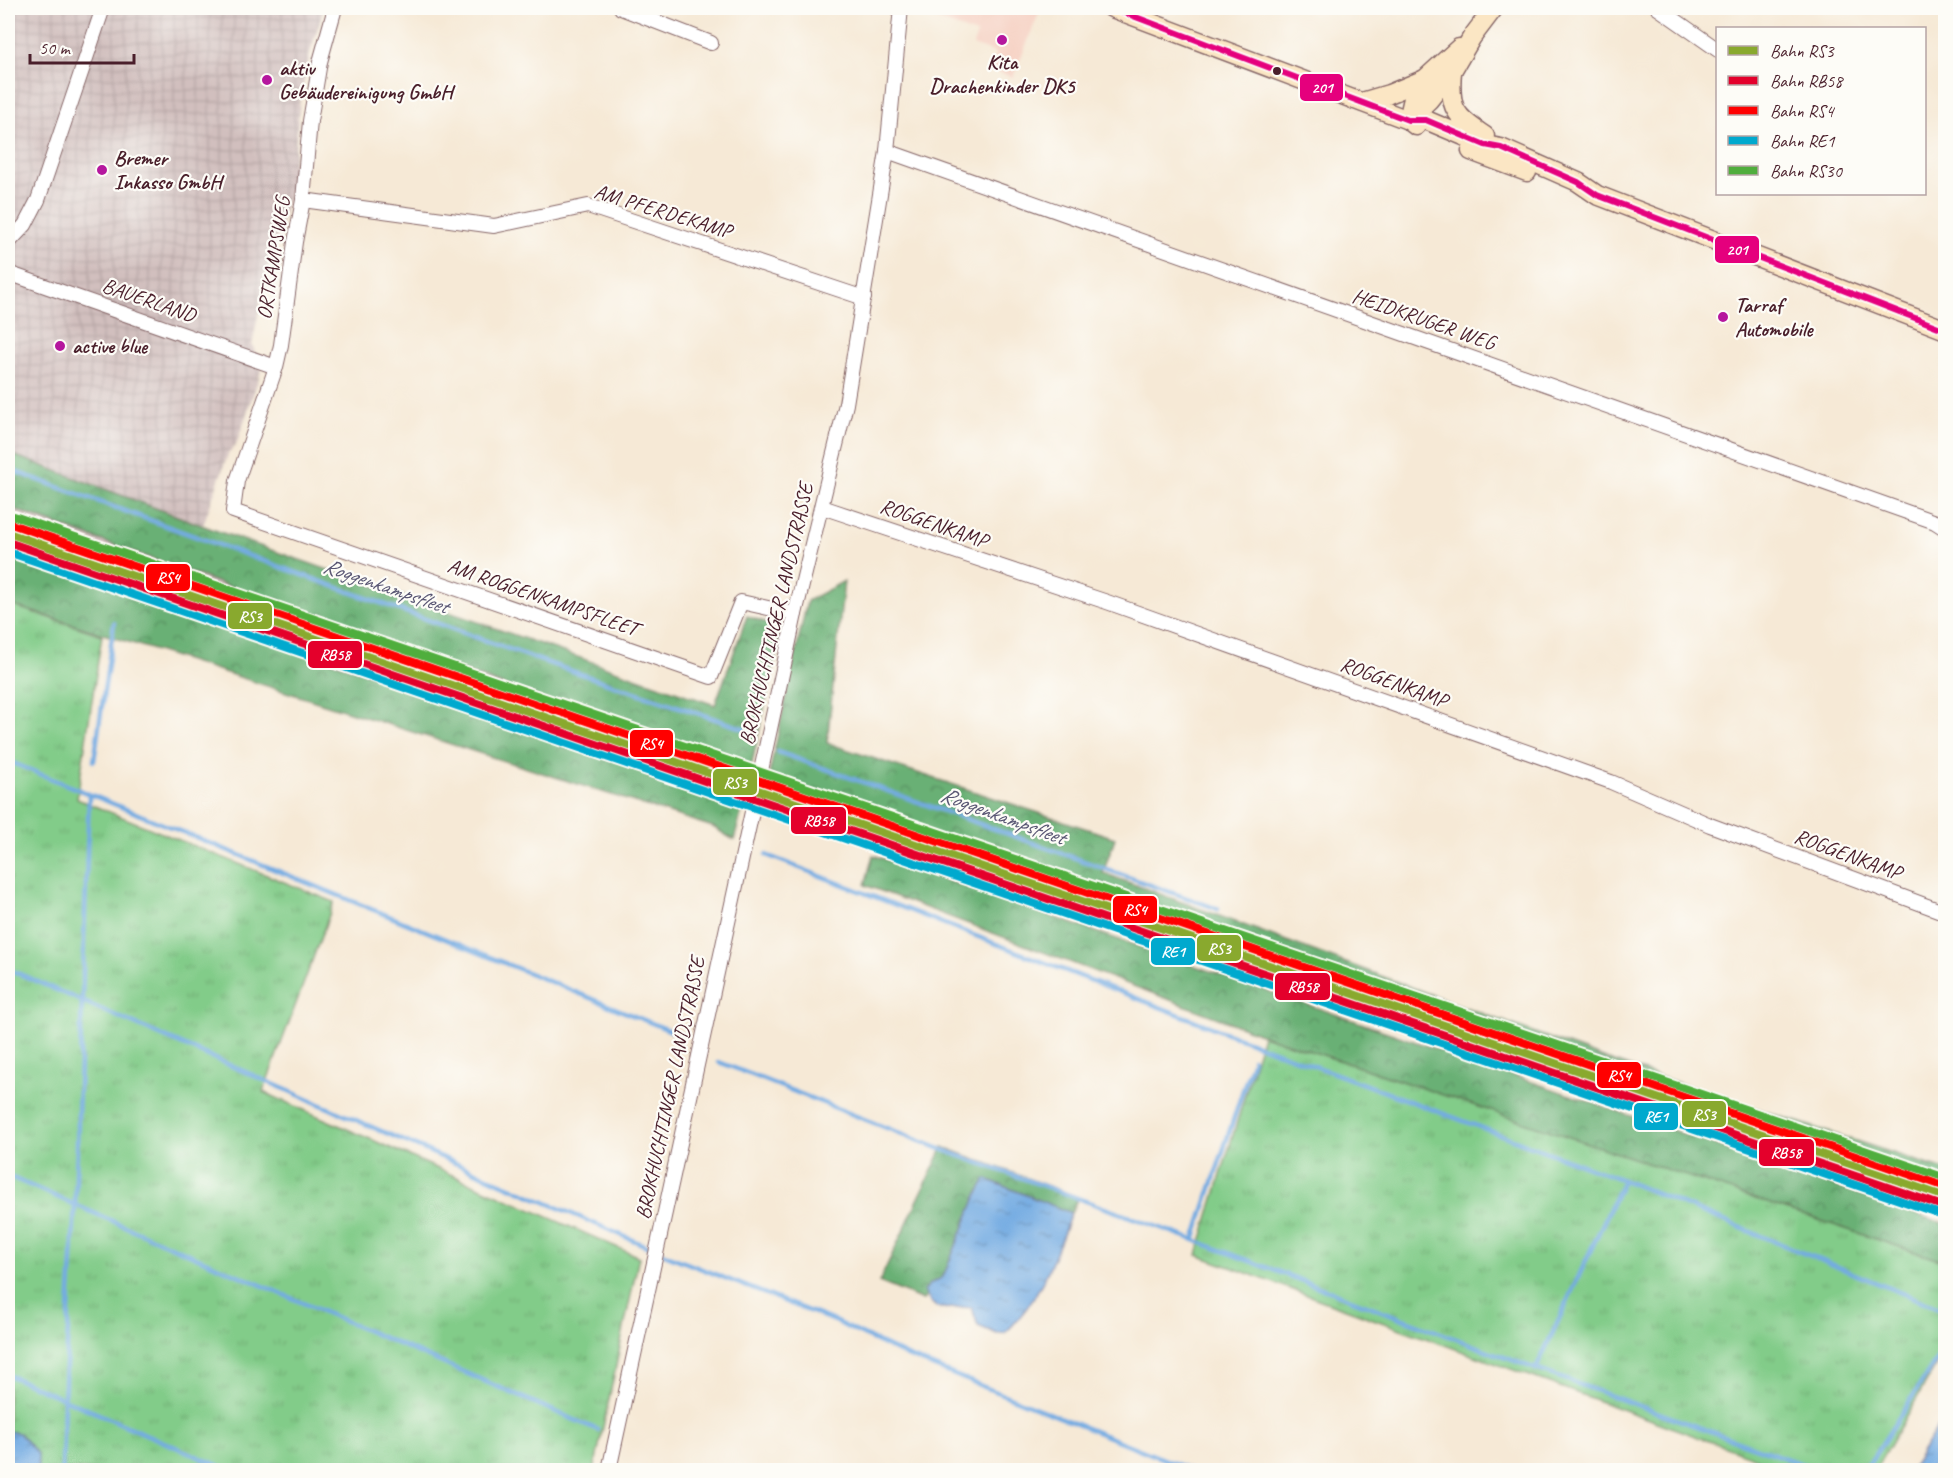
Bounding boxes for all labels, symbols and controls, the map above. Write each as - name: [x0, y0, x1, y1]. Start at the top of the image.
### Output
- scale bar: [30, 27, 134, 65]
- legend: [1716, 27, 1926, 195]
- marker: Kita Drachenkinder DK5: [995, 33, 1009, 47]
- text: 50 m: [39, 37, 72, 59]
- text: Bahn RS3: [1770, 40, 1836, 62]
- place label: Kita Drachenkinder DK5: [929, 49, 1076, 99]
- place label: aktiv Gebäudereinigung GmbH: [279, 55, 456, 105]
- unlabelled marker: [1271, 65, 1283, 77]
- text: Bahn RB58: [1770, 70, 1844, 92]
- marker: aktiv Gebäudereinigung GmbH: [260, 73, 274, 87]
- line badge: 201: [1299, 73, 1344, 102]
- text: 201: [1311, 78, 1335, 98]
- text: Bahn RS4: [1770, 100, 1836, 122]
- text: Bahn RE1: [1770, 130, 1836, 152]
- place label: Bremer Inkasso GmbH: [114, 145, 225, 195]
- text: Bahn RS30: [1770, 160, 1844, 182]
- marker: Bremer Inkasso GmbH: [95, 163, 109, 177]
- street label: AM PFERDEKAMP: [591, 178, 738, 245]
- street label: ORTKAMPSWEG: [250, 192, 296, 321]
- line badge: 201: [1714, 235, 1760, 264]
- text: 201: [1726, 240, 1750, 260]
- street label: BAUERLAND: [99, 272, 201, 329]
- street label: HEIDKRUGER WEG: [1349, 282, 1501, 356]
- place label: Tarraf Automobile: [1735, 292, 1814, 342]
- marker: Tarraf Automobile: [1716, 310, 1730, 324]
- place label: active blue: [72, 333, 149, 359]
- marker: active blue: [53, 339, 67, 353]
- street label: BROKHUCHTINGER LANDSTRASSE: [733, 478, 819, 747]
- street label: ROGGENKAMP: [877, 492, 994, 555]
- water label: Roggenkampsfleet: [320, 552, 456, 622]
- street label: AM ROGGENKAMPSFLEET: [444, 552, 647, 644]
- line badge: RS4: [145, 563, 191, 592]
- text: RS4: [156, 568, 182, 588]
- line badge: RS3: [227, 602, 273, 630]
- text: RS3: [238, 607, 264, 627]
- line badge: RB58: [307, 640, 363, 669]
- text: RB58: [319, 645, 352, 665]
- street label: ROGGENKAMP: [1337, 651, 1454, 714]
- line badge: RS4: [629, 729, 674, 758]
- text: RS4: [639, 734, 665, 754]
- line badge: RS3: [712, 768, 758, 796]
- text: RS3: [723, 773, 749, 793]
- water label: Roggenkampsfleet: [937, 781, 1073, 853]
- line badge: RB58: [790, 806, 847, 835]
- text: RB58: [803, 811, 836, 831]
- street label: ROGGENKAMP: [1791, 823, 1908, 886]
- line badge: RS4: [1112, 895, 1158, 924]
- text: RS4: [1123, 900, 1149, 920]
- line badge: RS3: [1196, 934, 1242, 962]
- line badge: RE1: [1150, 937, 1196, 966]
- text: RS3: [1207, 939, 1233, 959]
- text: RE1: [1161, 942, 1187, 962]
- street label: BROKHUCHTINGER LANDSTRASSE: [629, 952, 711, 1221]
- line badge: RB58: [1274, 972, 1331, 1001]
- text: RB58: [1287, 977, 1320, 997]
- line badge: RS4: [1596, 1061, 1642, 1089]
- text: RS4: [1607, 1066, 1633, 1086]
- line badge: RS3: [1681, 1100, 1727, 1128]
- line badge: RE1: [1633, 1102, 1679, 1131]
- text: RS3: [1692, 1105, 1718, 1125]
- text: RE1: [1644, 1107, 1670, 1127]
- line badge: RB58: [1758, 1138, 1815, 1167]
- text: RB58: [1770, 1143, 1803, 1163]

